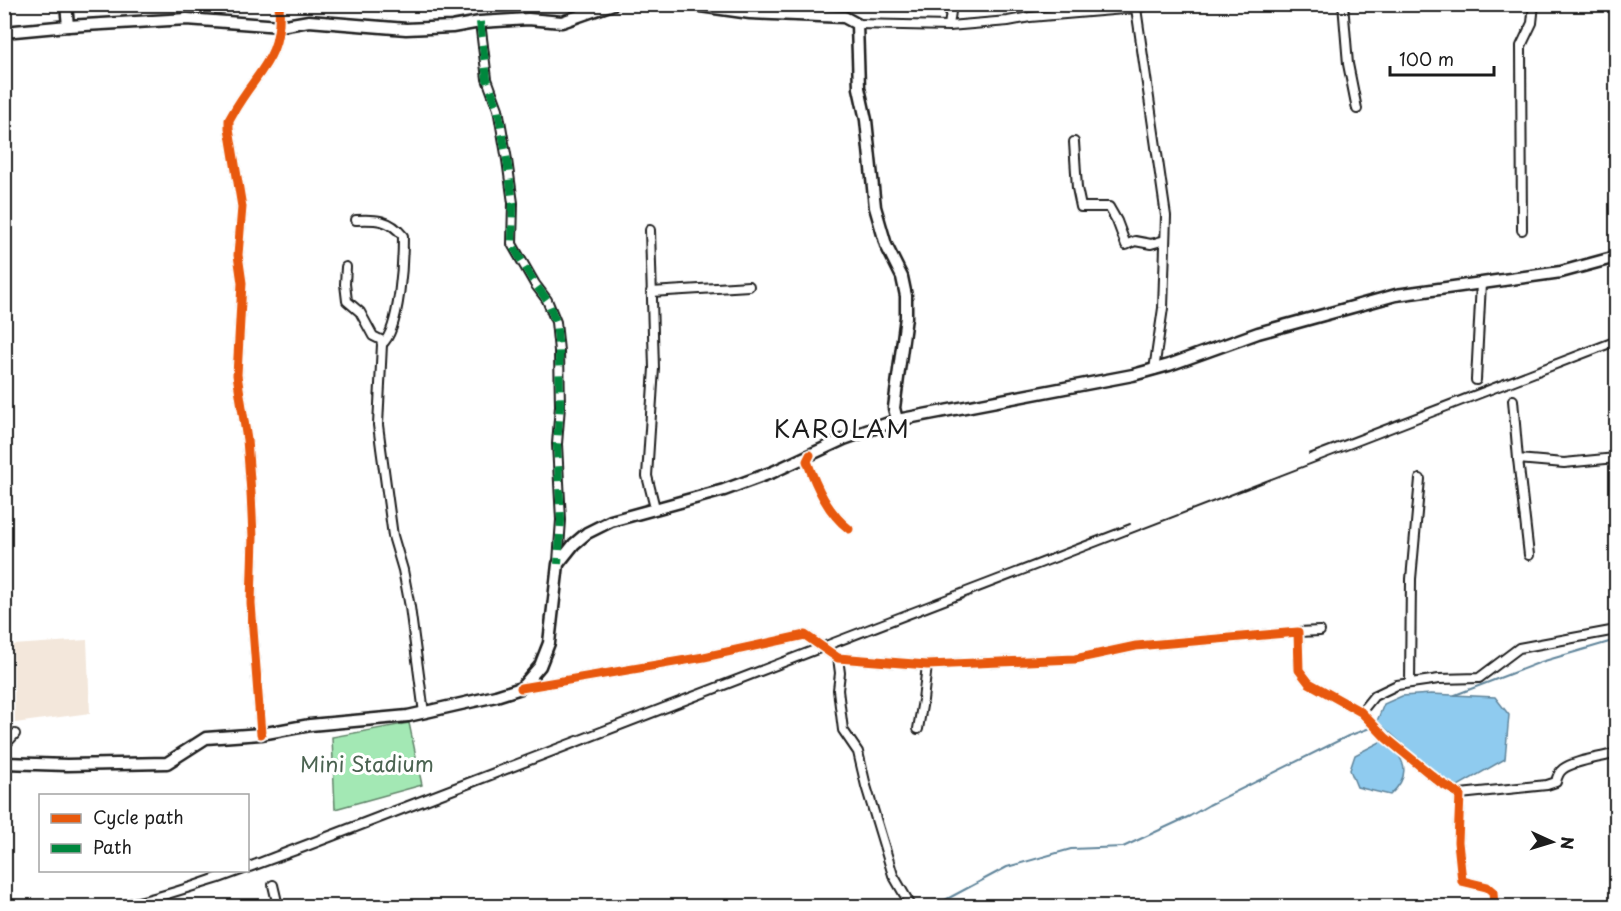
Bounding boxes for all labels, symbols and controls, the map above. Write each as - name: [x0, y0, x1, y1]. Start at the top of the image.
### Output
- scale bar: [1390, 39, 1494, 77]
- text: 100 m: [1399, 45, 1454, 72]
- district label: KAROLAM: [774, 410, 910, 446]
- park label: Mini Stadium: [300, 747, 434, 779]
- legend: [39, 794, 249, 872]
- text: Cycle path: [93, 803, 184, 830]
- north arrow: [1522, 812, 1582, 872]
- text: Path: [93, 833, 132, 860]
- text: N: [1556, 836, 1580, 850]

